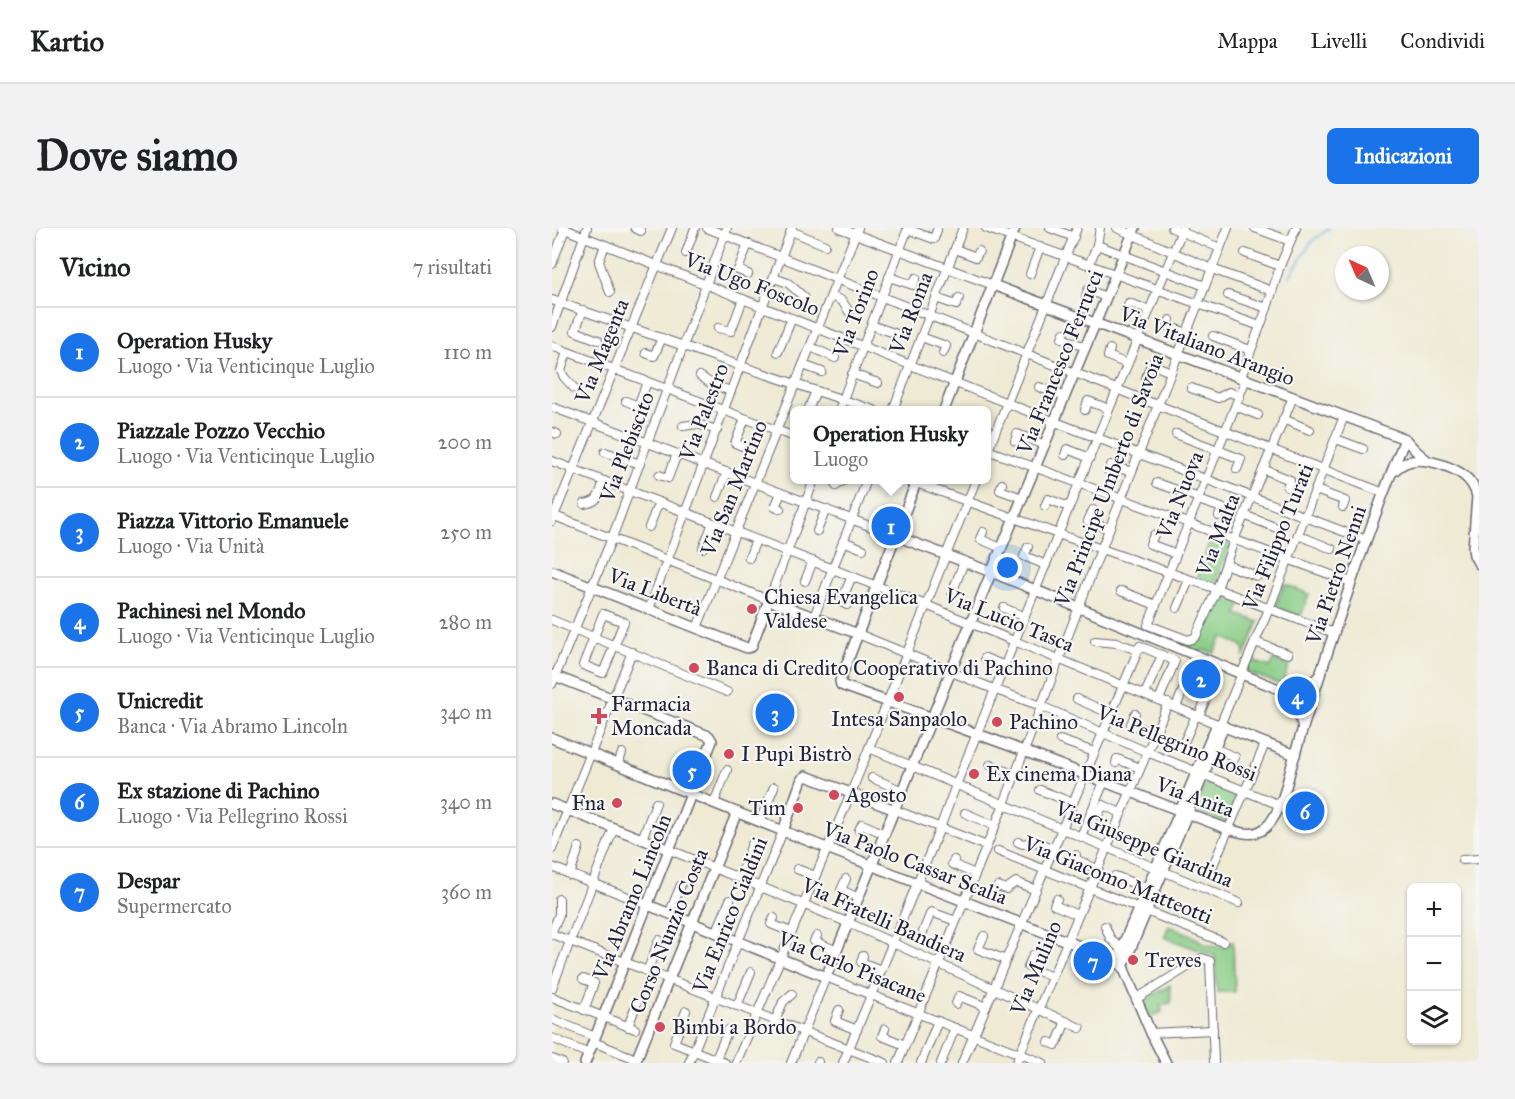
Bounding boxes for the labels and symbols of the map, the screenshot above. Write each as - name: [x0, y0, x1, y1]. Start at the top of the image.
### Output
- street label: Via Ugo Foscolo: [680, 246, 823, 322]
- north arrow: [1335, 246, 1389, 300]
- street label: Via Torino: [827, 265, 885, 362]
- street label: Via Francesco Ferrucci: [1011, 266, 1109, 459]
- street label: Via Roma: [883, 268, 939, 359]
- street label: Via Magenta: [569, 295, 635, 408]
- street label: Via Vitaliano Arangio: [1115, 300, 1299, 392]
- street label: Via Principe Umberto di Savoia: [1048, 350, 1169, 611]
- street label: Via Palestro: [673, 359, 735, 465]
- street label: Via Plebiscito: [594, 388, 660, 507]
- street label: Via San Martino: [695, 416, 773, 561]
- street label: Via Nuova: [1150, 447, 1209, 543]
- street label: Via Filippo Turati: [1236, 460, 1319, 615]
- street label: Via Malta: [1190, 490, 1246, 581]
- street label: Via Pietro Nenni: [1300, 502, 1372, 649]
- pin: 1: [872, 504, 910, 548]
- your location: [993, 553, 1022, 582]
- street label: Via Libertà: [604, 562, 706, 622]
- street label: Via Lucio Tasca: [939, 582, 1078, 658]
- place label: Chiesa Evangelica Valdese: [763, 584, 918, 634]
- marker: Chiesa Evangelica Valdese: [745, 602, 759, 616]
- place label: Banca di Credito Cooperativo di Pachino: [706, 655, 1053, 681]
- pin: 2: [1182, 656, 1220, 702]
- marker: Banca di Credito Cooperativo di Pachino: [687, 661, 701, 675]
- pin: 4: [1278, 674, 1316, 718]
- pin: 3: [756, 690, 794, 736]
- marker: Intesa Sanpaolo: [892, 690, 906, 704]
- place label: Farmacia Moncada: [611, 691, 692, 741]
- street label: Via Pellegrino Rossi: [1092, 699, 1261, 787]
- place label: Intesa Sanpaolo: [831, 706, 967, 732]
- marker: Farmacia Moncada: [592, 709, 606, 723]
- place label: Pachino: [1009, 709, 1078, 735]
- marker: Pachino: [990, 715, 1004, 729]
- place label: I Pupi Bistrò: [741, 741, 852, 767]
- marker: I Pupi Bistrò: [722, 747, 736, 761]
- pin: 5: [672, 748, 712, 792]
- place label: Ex cinema Diana: [986, 761, 1132, 787]
- marker: Ex cinema Diana: [967, 767, 981, 781]
- street label: Via Anita: [1151, 771, 1238, 823]
- place label: Agosto: [845, 782, 907, 808]
- marker: Agosto: [827, 788, 841, 802]
- pin: 6: [1286, 788, 1324, 834]
- place label: Fna: [572, 790, 605, 816]
- street label: Via Giuseppe Giardina: [1050, 794, 1237, 893]
- place label: Tim: [748, 795, 786, 821]
- marker: Fna: [610, 796, 624, 810]
- marker: Tim: [791, 801, 805, 815]
- street label: Via Abramo Lincoln: [586, 810, 677, 985]
- street label: Via Paolo Cassar Scalia: [818, 815, 1011, 910]
- street label: Via Giacomo Matteotti: [1019, 830, 1217, 930]
- street label: Via Enrico Cialdini: [687, 833, 773, 998]
- street label: Corso Nunzio Costa: [624, 845, 714, 1017]
- street label: Via Fratelli Bandiera: [797, 872, 970, 968]
- street label: Via Mulino: [1004, 917, 1068, 1020]
- street label: Via Carlo Pisacane: [773, 925, 930, 1009]
- pin: 7: [1074, 938, 1112, 984]
- place label: Treves: [1145, 947, 1202, 973]
- marker: Treves: [1126, 953, 1140, 967]
- place label: Bimbi a Bordo: [672, 1014, 797, 1040]
- marker: Bimbi a Bordo: [653, 1020, 667, 1034]

